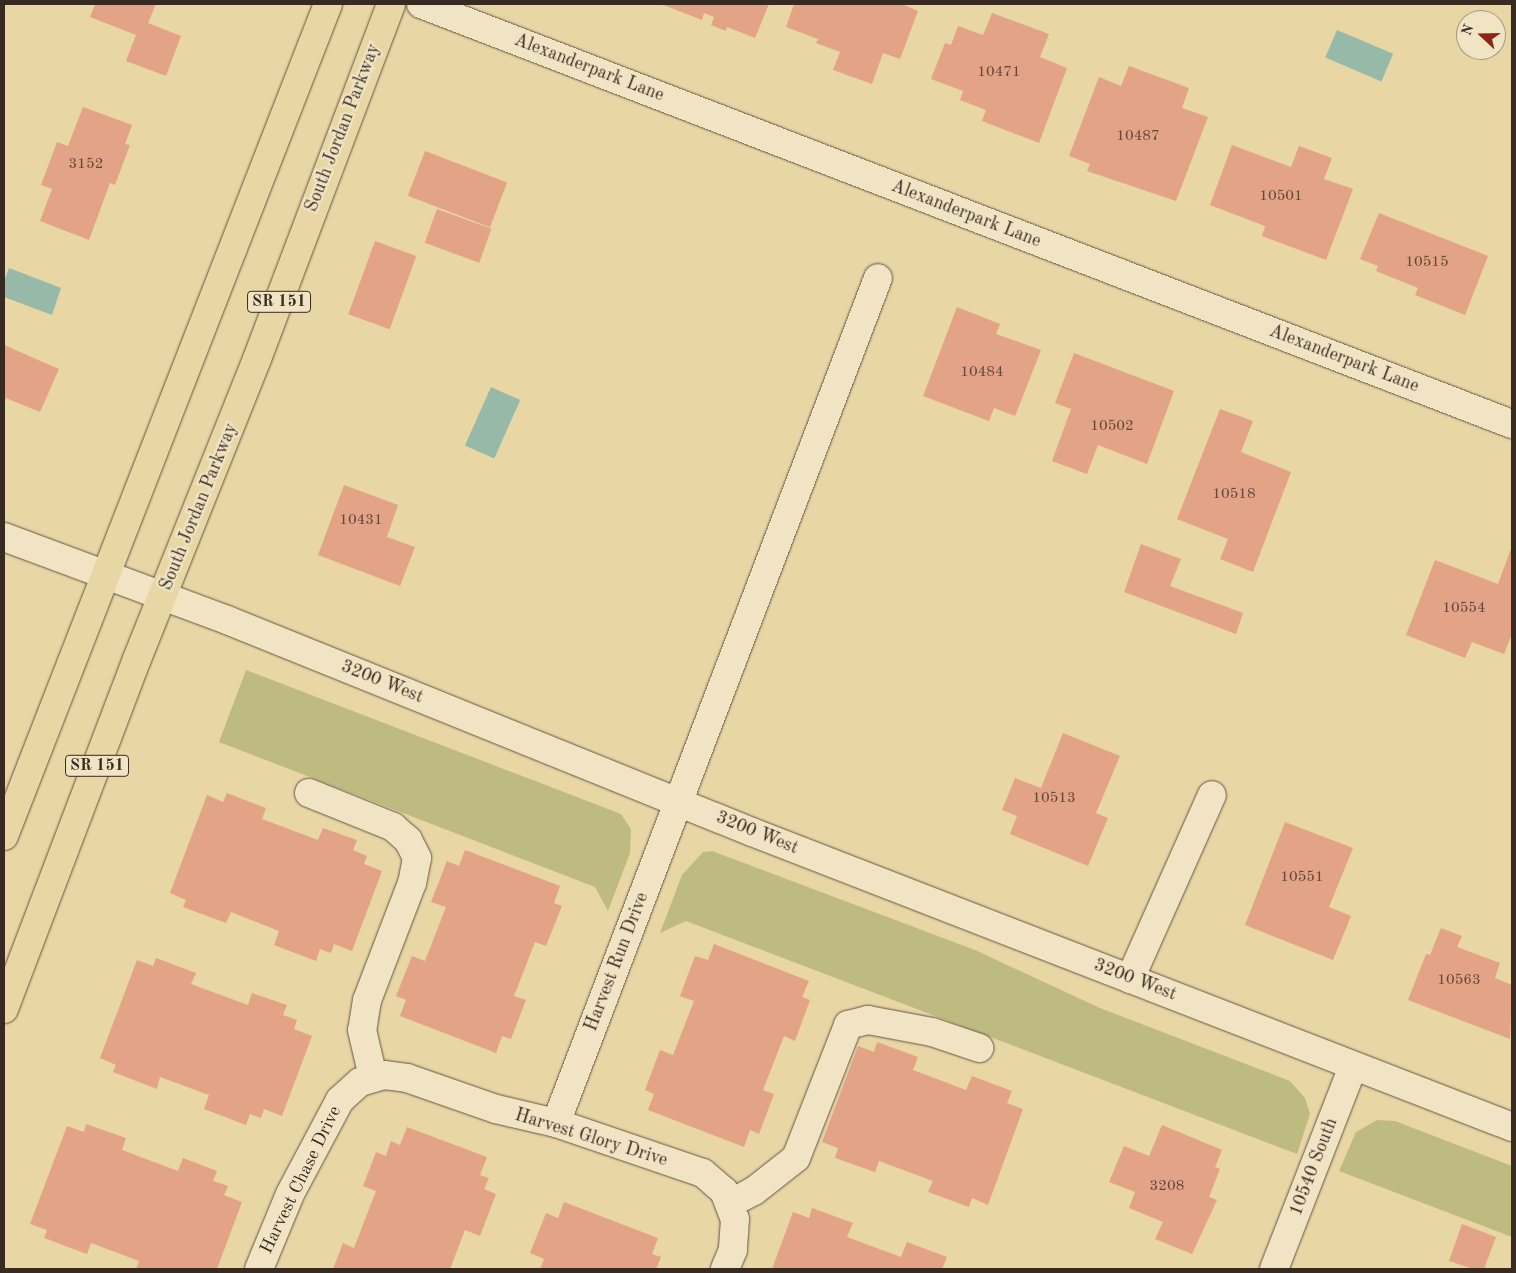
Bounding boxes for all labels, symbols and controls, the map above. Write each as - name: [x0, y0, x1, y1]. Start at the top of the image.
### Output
- north arrow: [1456, 10, 1506, 60]
- text: N: [1459, 22, 1476, 37]
- street label: Alexanderpark Lane: [511, 29, 667, 107]
- street label: South Jordan Parkway: [301, 41, 385, 215]
- house number: 10471: [977, 64, 1021, 82]
- house number: 10487: [1116, 128, 1160, 146]
- house number: 3152: [69, 156, 103, 174]
- street label: Alexanderpark Lane: [888, 175, 1044, 253]
- house number: 10501: [1259, 188, 1303, 206]
- house number: 10515: [1405, 254, 1449, 272]
- road number: SR 151: [246, 288, 312, 316]
- street label: Alexanderpark Lane: [1266, 320, 1422, 398]
- house number: 10484: [960, 364, 1004, 382]
- house number: 10502: [1090, 418, 1134, 436]
- street label: South Jordan Parkway: [156, 420, 242, 594]
- house number: 10518: [1212, 486, 1256, 504]
- house number: 10431: [339, 512, 383, 530]
- house number: 10554: [1442, 600, 1486, 618]
- street label: 3200 West: [338, 656, 426, 708]
- road number: SR 151: [64, 752, 130, 779]
- house number: 10513: [1032, 790, 1076, 808]
- street label: 3200 West: [713, 807, 801, 859]
- house number: 10551: [1280, 869, 1324, 887]
- street label: Harvest Run Drive: [581, 889, 653, 1035]
- street label: 3200 West: [1091, 954, 1179, 1006]
- house number: 10563: [1437, 972, 1481, 990]
- street label: Harvest Chase Drive: [256, 1103, 346, 1257]
- street label: Harvest Glory Drive: [512, 1105, 670, 1171]
- street label: 10540 South: [1285, 1115, 1343, 1219]
- house number: 3208: [1150, 1178, 1184, 1196]

